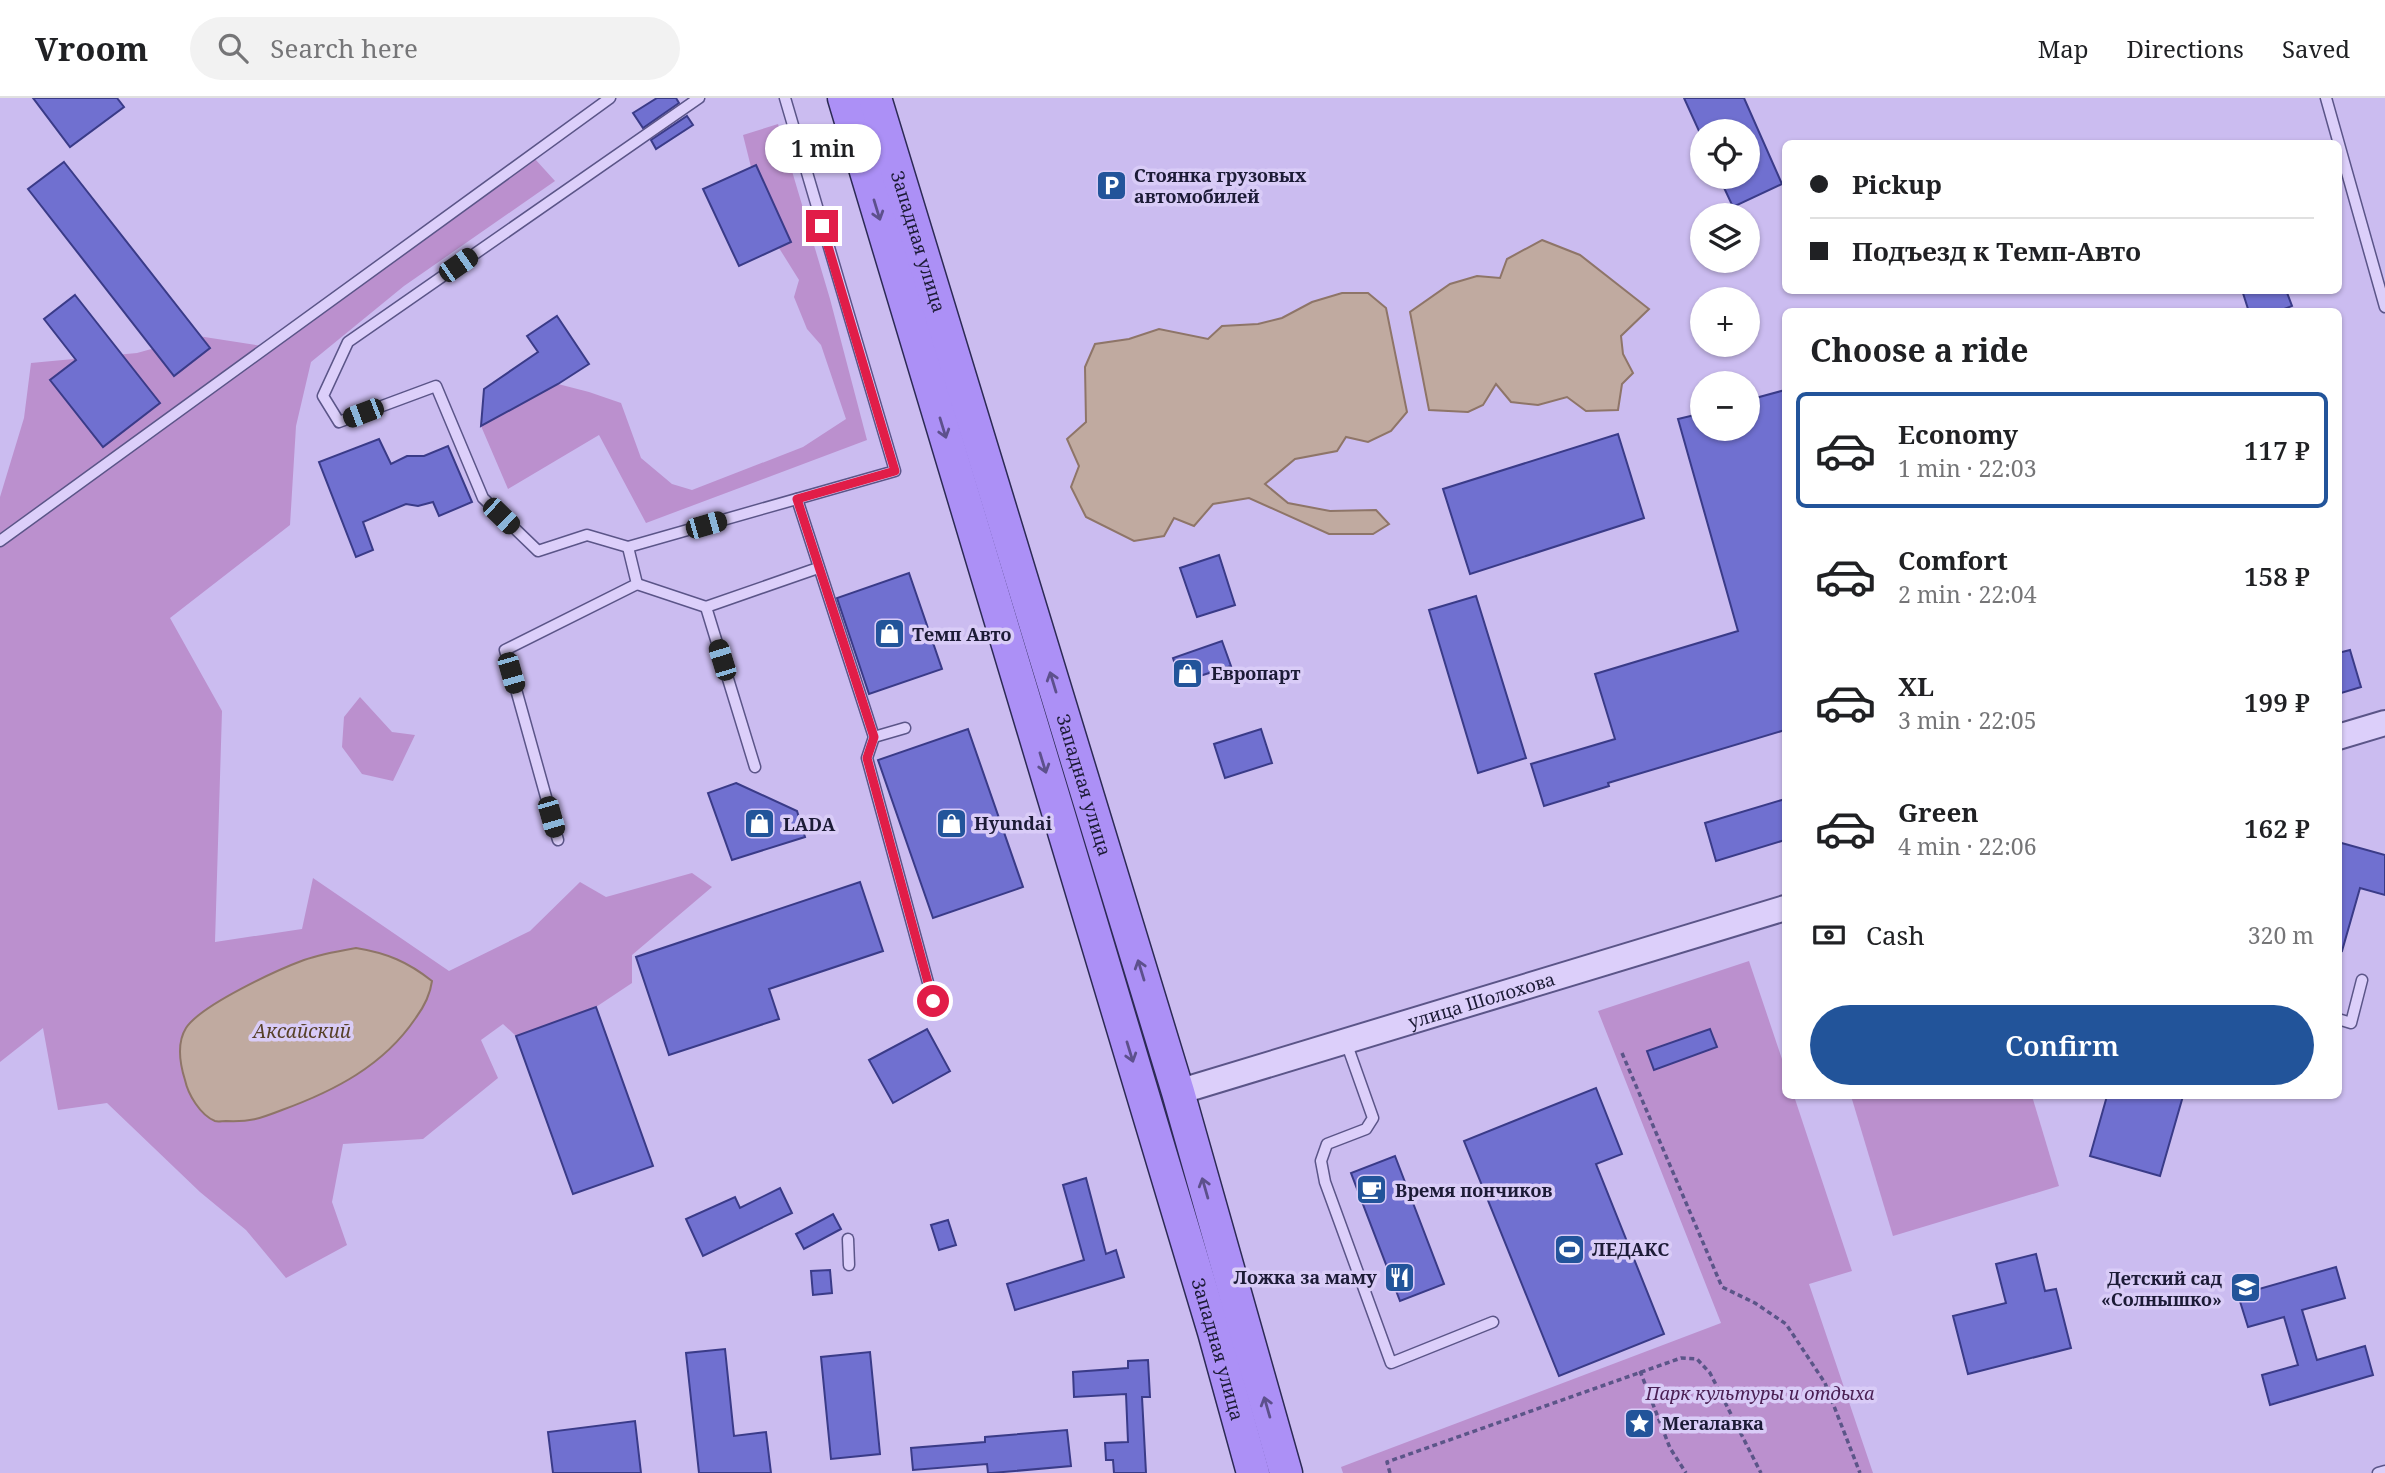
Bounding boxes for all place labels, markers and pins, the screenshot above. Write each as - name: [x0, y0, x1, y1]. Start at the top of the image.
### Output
- place label: Стоянка грузовых автомобилей: [1134, 163, 1307, 208]
- parking icon: Стоянка грузовых автомобилей: [1094, 168, 1128, 202]
- shop icon: Темп Авто: [872, 617, 906, 651]
- place label: Темп Авто: [912, 622, 1012, 646]
- shop icon: Европарт: [1171, 656, 1205, 690]
- place label: Европарт: [1211, 661, 1300, 685]
- shop icon: Hyundai: [934, 806, 968, 840]
- shop icon: LADA: [743, 807, 777, 841]
- place label: Hyundai: [974, 811, 1053, 835]
- place label: LADA: [783, 812, 836, 836]
- cafe icon: Время пончиков: [1355, 1173, 1389, 1207]
- place label: Время пончиков: [1395, 1178, 1552, 1202]
- sports icon: ЛЕДАКС: [1552, 1232, 1586, 1266]
- place label: ЛЕДАКС: [1592, 1237, 1669, 1261]
- restaurant icon: Ложка за маму: [1383, 1260, 1417, 1294]
- place label: Ложка за маму: [1233, 1265, 1377, 1289]
- place label: Детский сад «Солнышко»: [2101, 1266, 2222, 1311]
- school or university icon: Детский сад «Солнышко»: [2228, 1271, 2262, 1305]
- place icon: Мегалавка: [1622, 1406, 1656, 1440]
- place label: Мегалавка: [1662, 1411, 1764, 1435]

